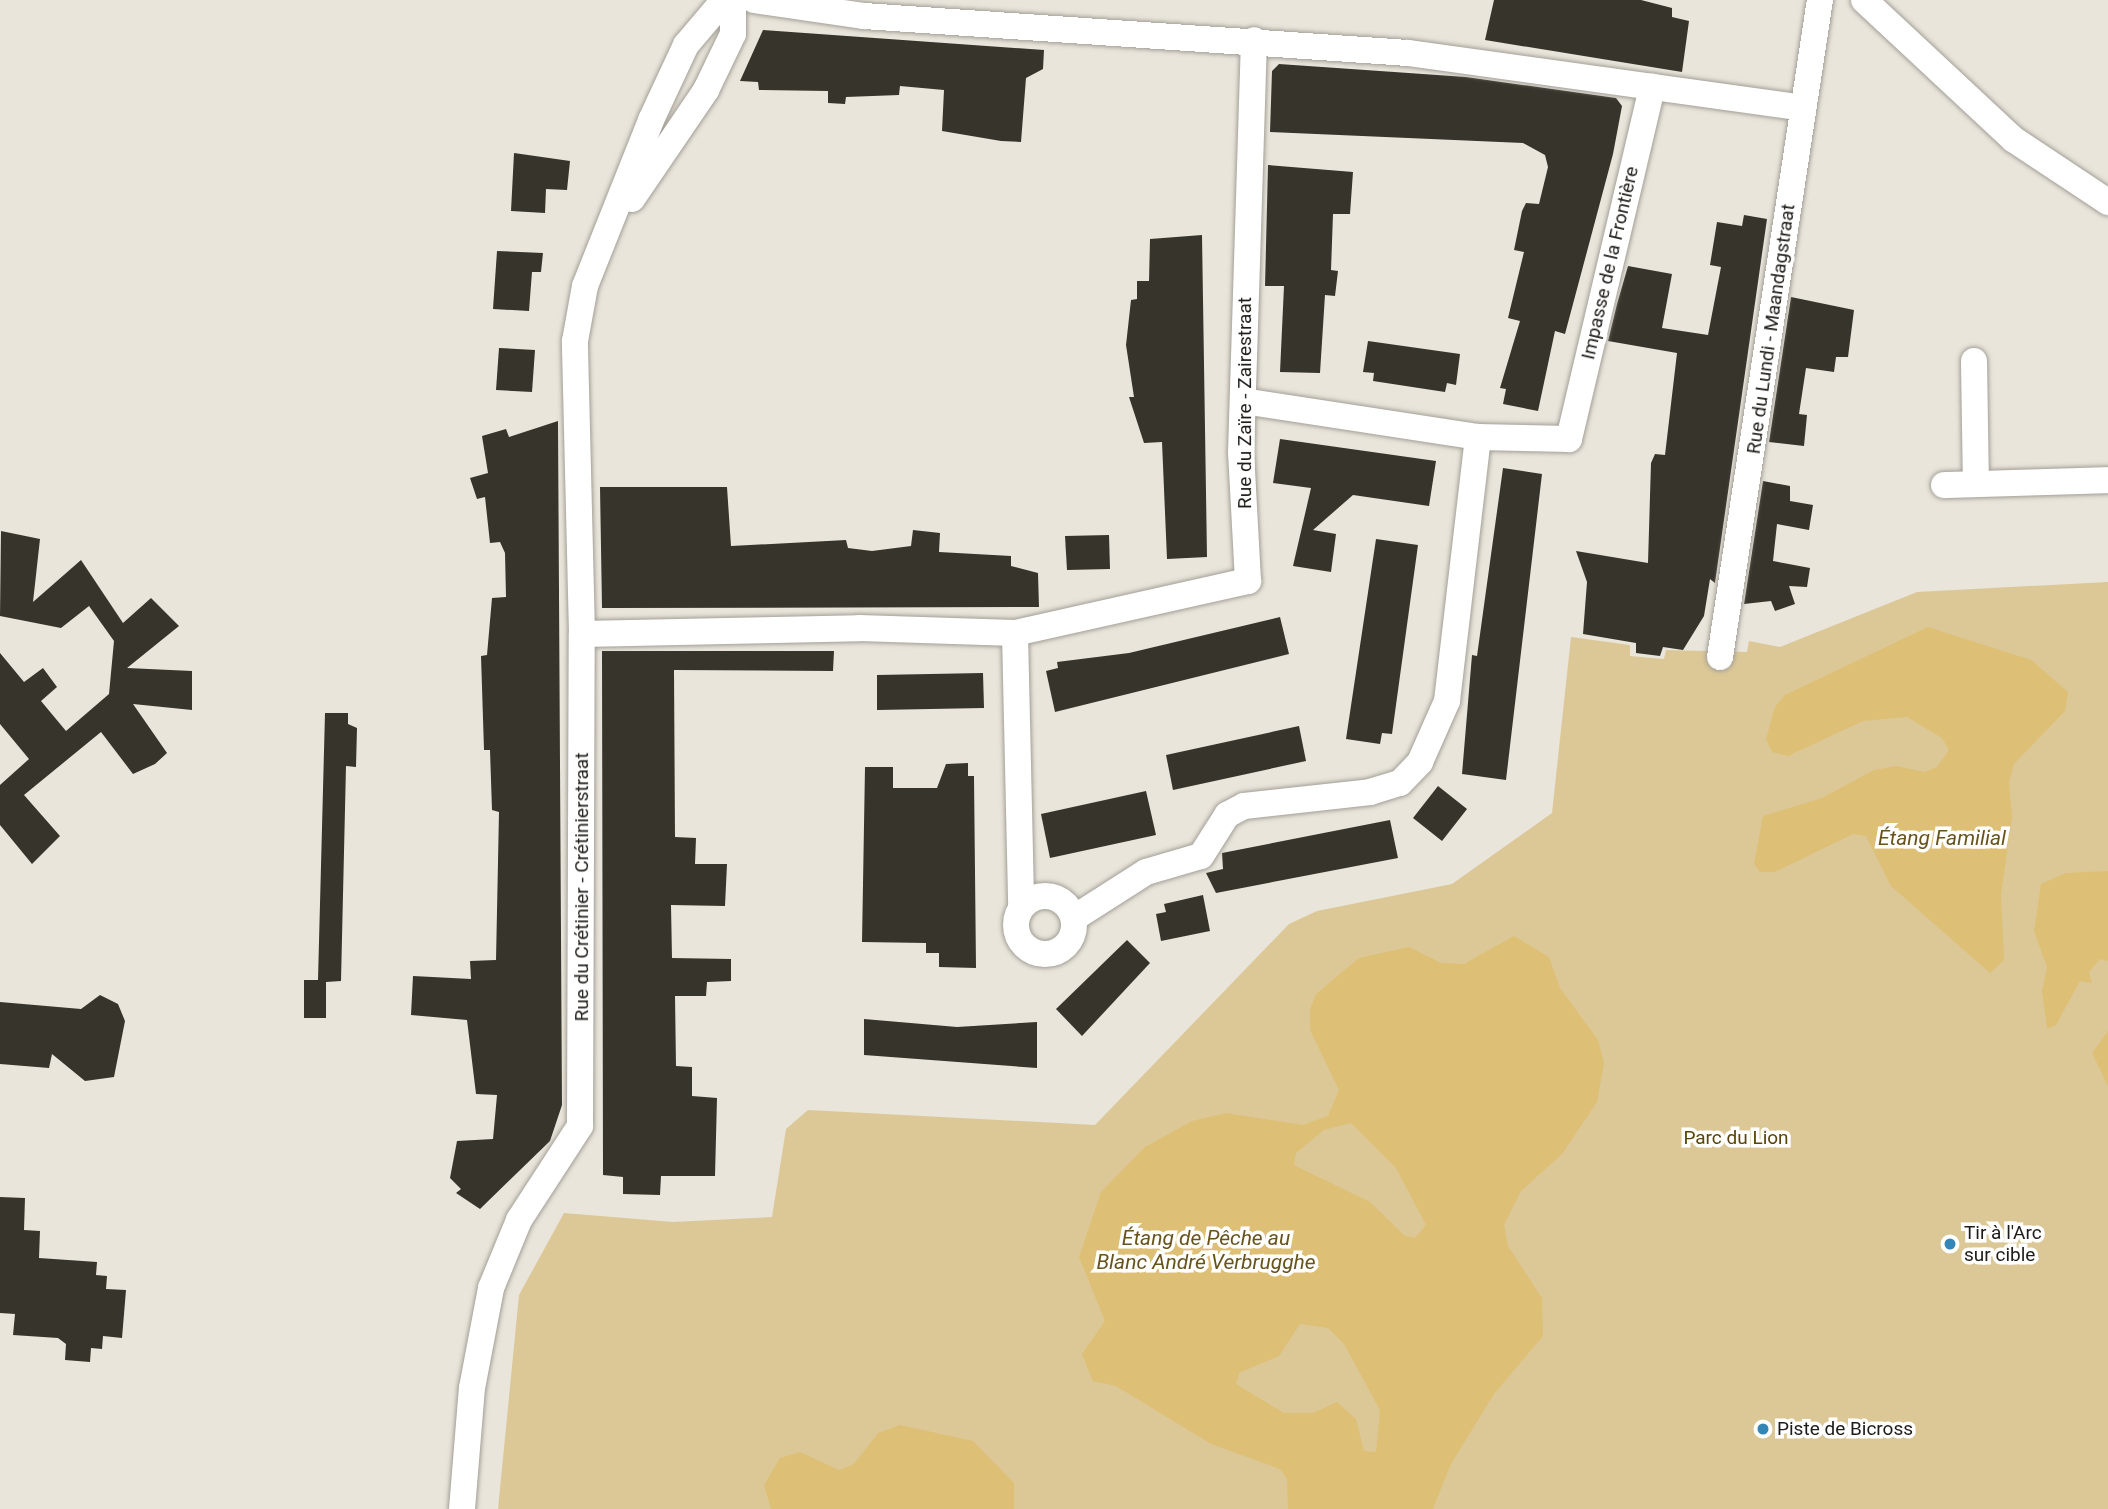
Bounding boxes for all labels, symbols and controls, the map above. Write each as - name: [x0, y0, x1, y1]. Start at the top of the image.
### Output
- street label: Impasse de la Frontière: [1577, 164, 1643, 362]
- street label: Rue du Lundi - Maandagstraat: [1742, 203, 1800, 455]
- street label: Rue du Zaïre - Zairestraat: [1234, 297, 1256, 509]
- street label: Rue du Crétinier - Crétinierstraat: [571, 753, 593, 1021]
- water label: Étang Familial: [1878, 825, 2006, 851]
- park label: Parc du Lion: [1683, 1127, 1789, 1149]
- place label: Tir à l'Arc sur cible: [1964, 1222, 2042, 1266]
- water label: Étang de Pêche au Blanc André Verbrugghe: [1096, 1225, 1316, 1275]
- marker: Tir à l'Arc sur cible: [1942, 1236, 1958, 1252]
- place label: Piste de Bicross: [1777, 1418, 1913, 1440]
- marker: Piste de Bicross: [1755, 1421, 1771, 1437]

